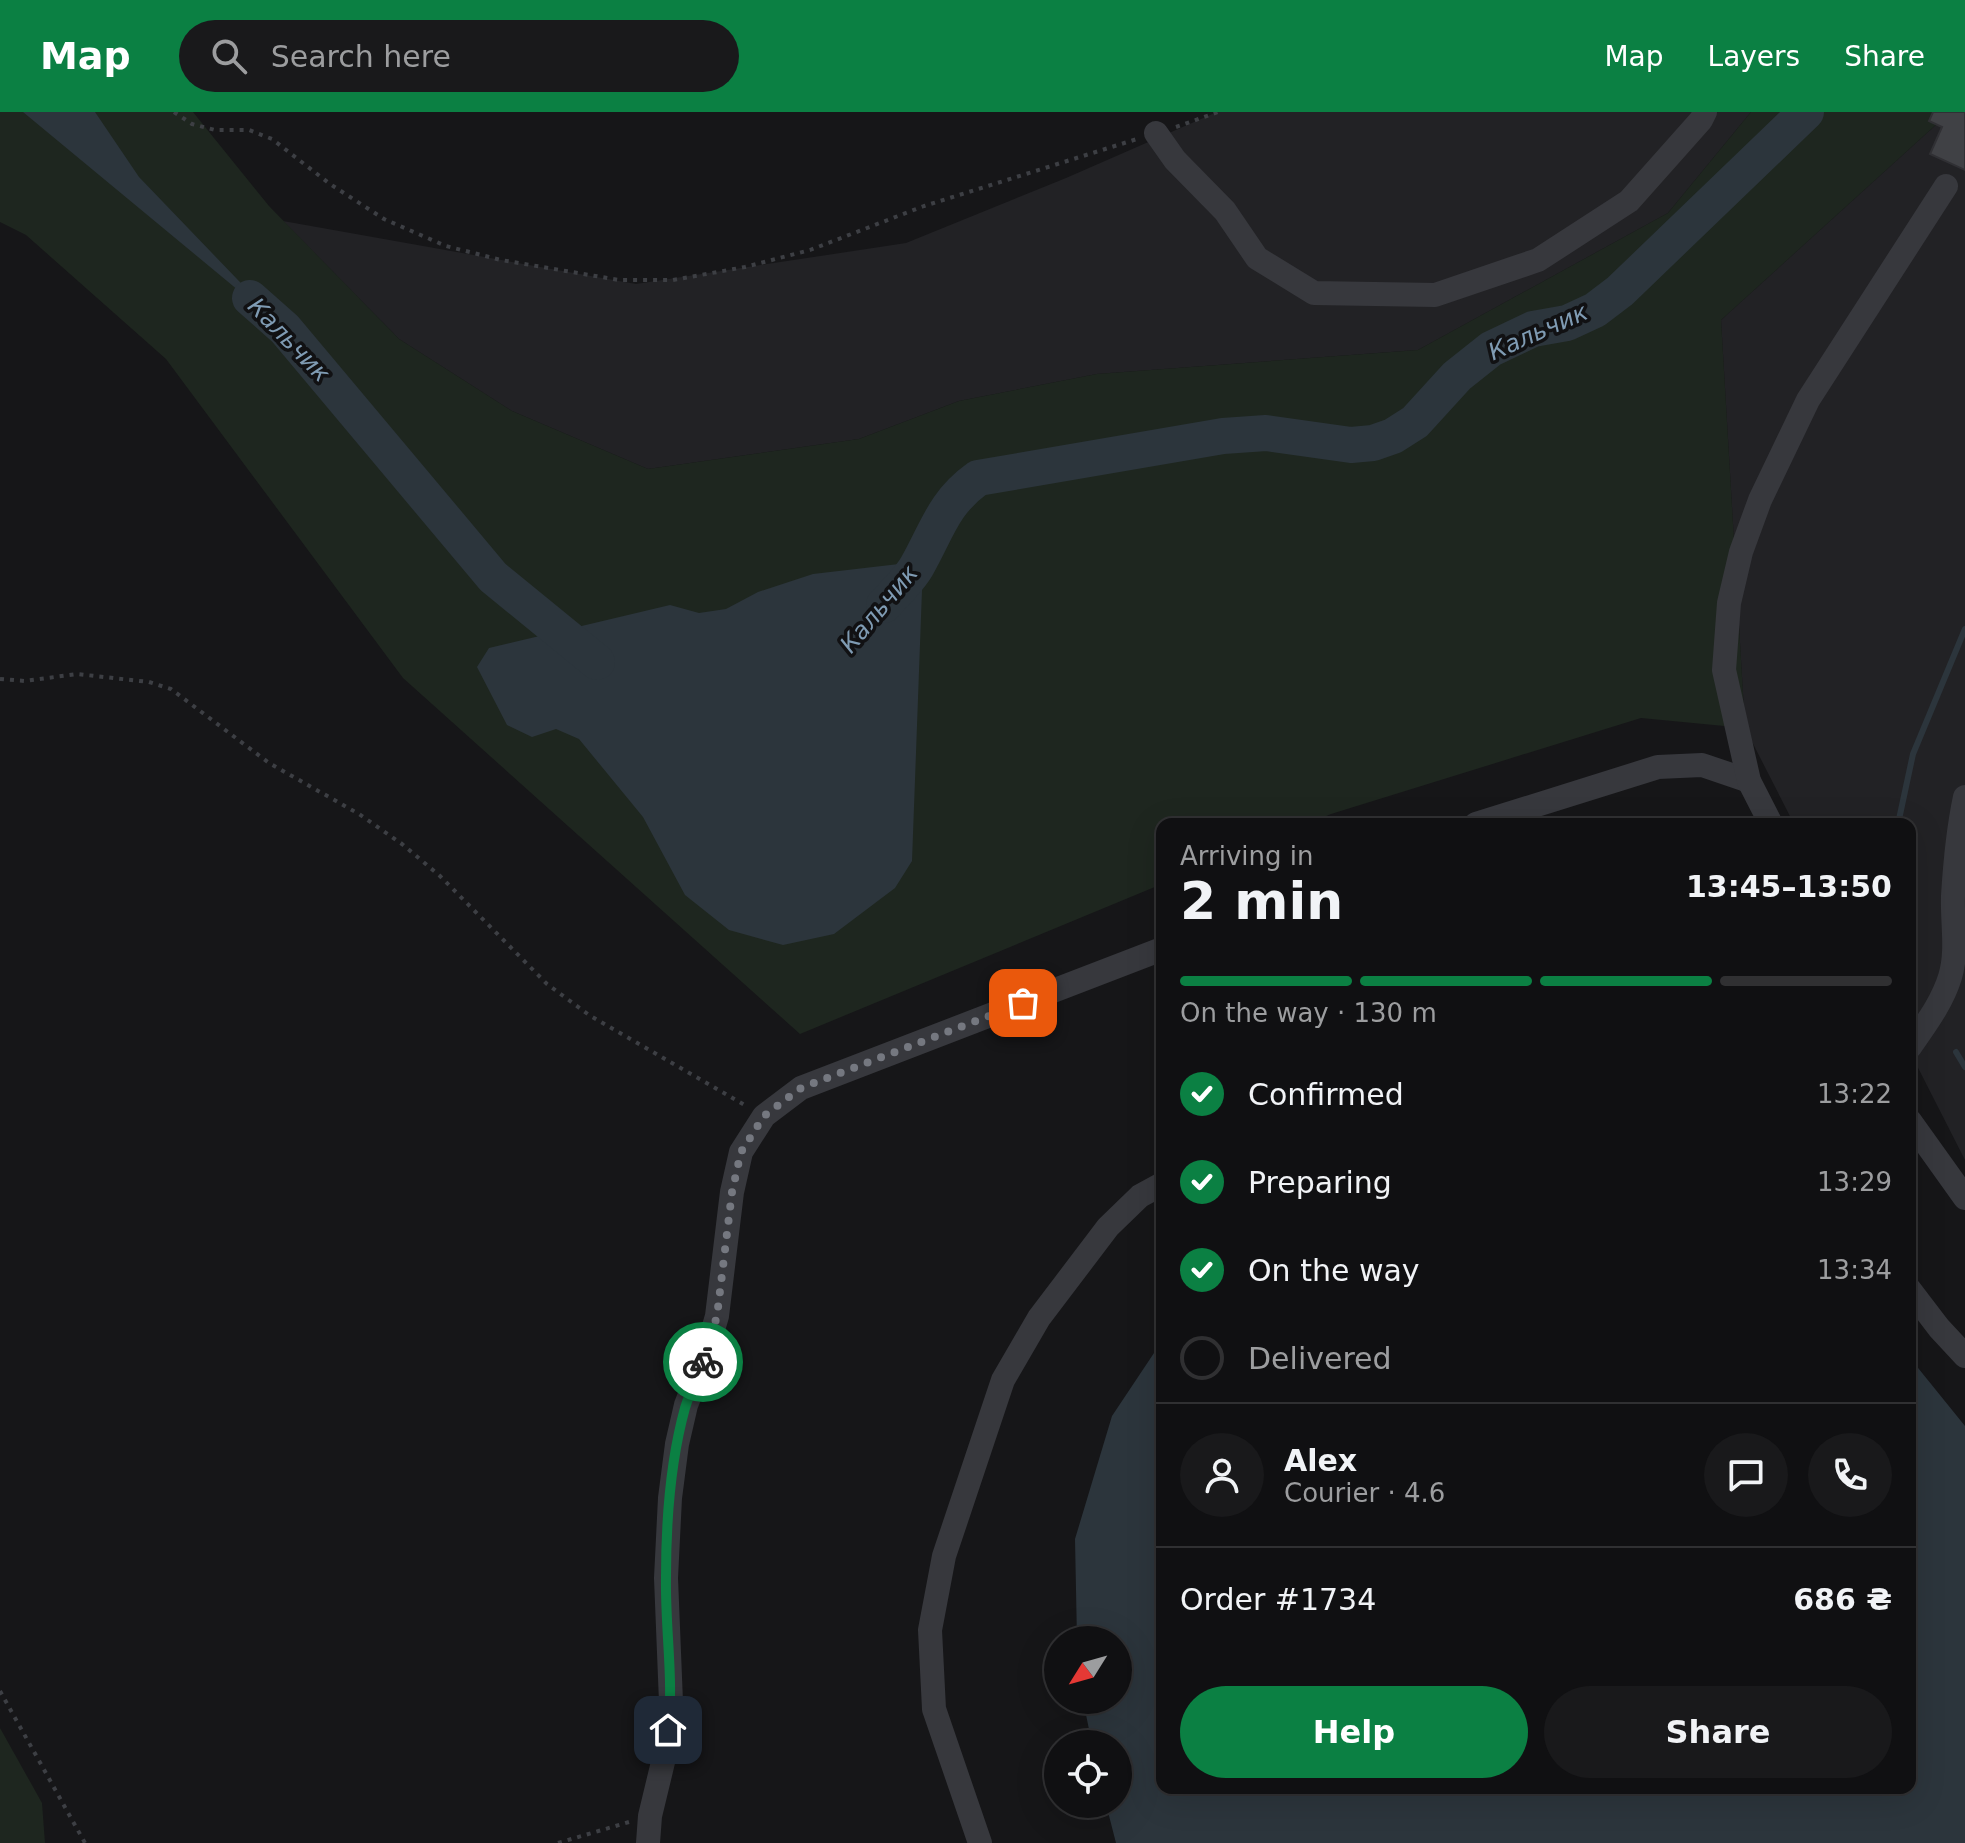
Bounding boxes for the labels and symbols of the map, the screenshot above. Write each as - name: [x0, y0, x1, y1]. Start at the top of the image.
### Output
- water label: Кальчик: [242, 292, 336, 388]
- water label: Кальчик: [1484, 298, 1592, 366]
- water label: Кальчик: [834, 559, 924, 658]
- pin: [989, 969, 1057, 1037]
- courier: [663, 1322, 743, 1402]
- north arrow: [1044, 1626, 1132, 1714]
- pin: [634, 1696, 702, 1764]

